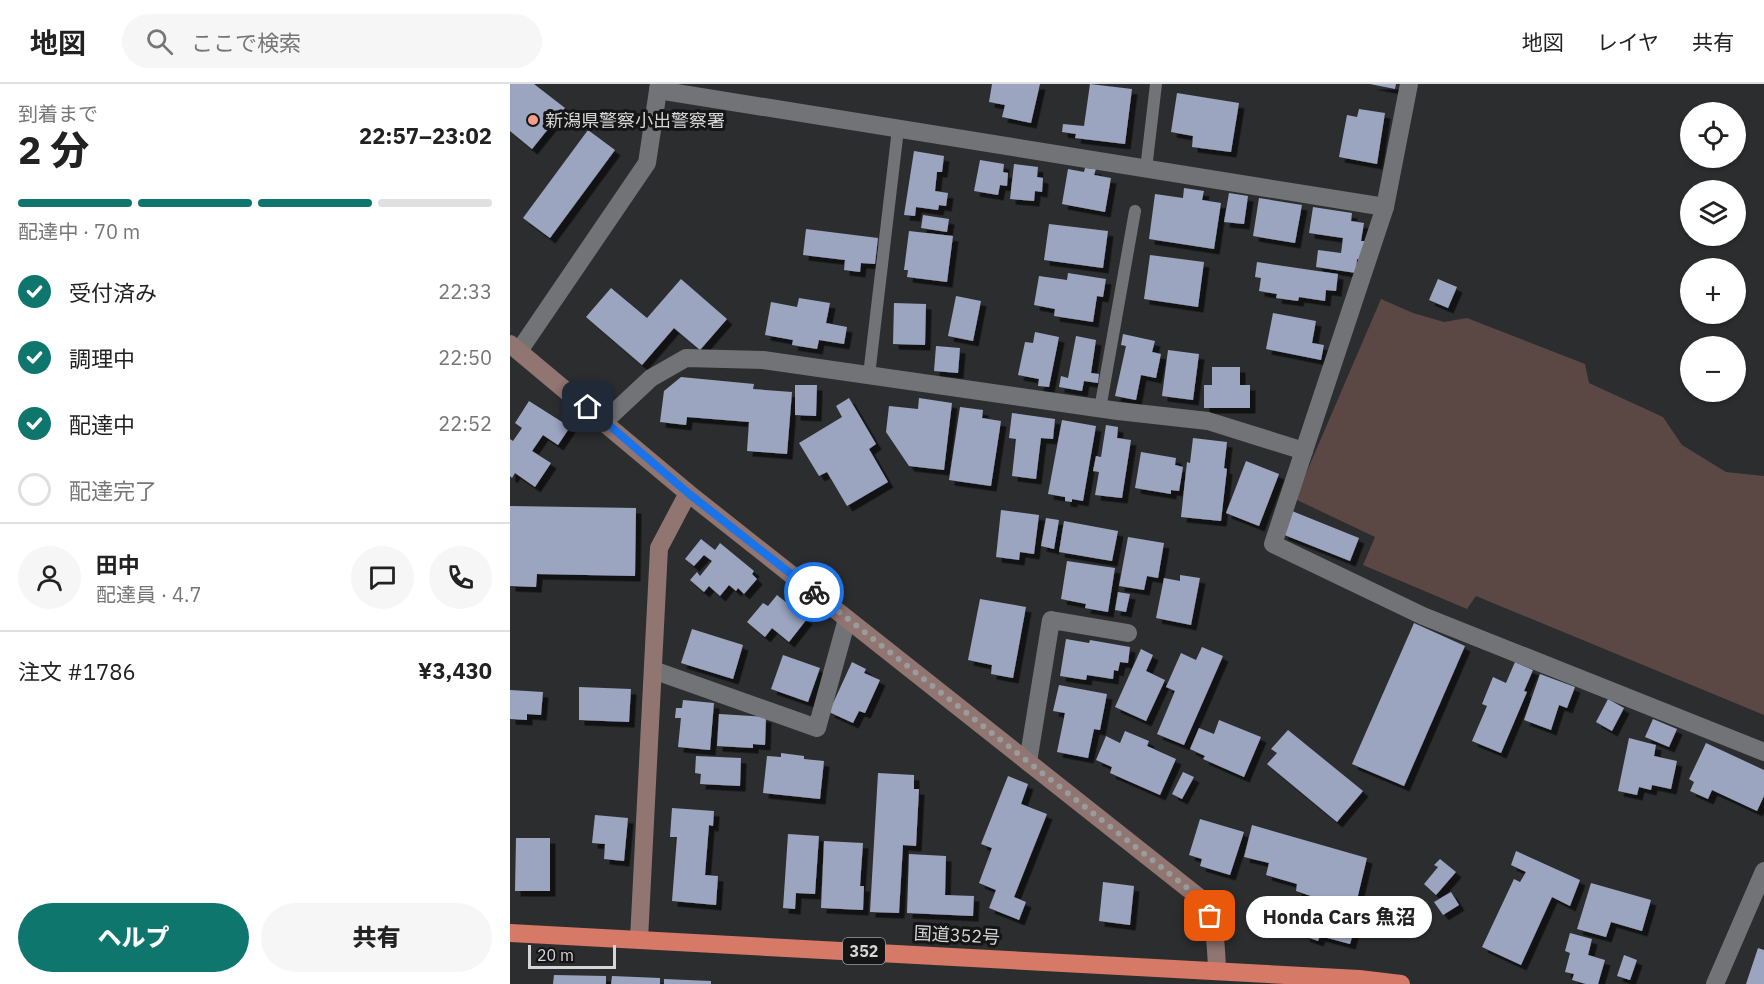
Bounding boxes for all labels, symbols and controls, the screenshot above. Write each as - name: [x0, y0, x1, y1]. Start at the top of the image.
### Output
- search box: [122, 14, 542, 68]
- text: 地図: [30, 24, 86, 61]
- icon: search: [143, 25, 176, 58]
- text: ここで検索: [191, 28, 301, 57]
- text: 地図: [1522, 28, 1564, 56]
- text: レイヤ: [1597, 28, 1659, 56]
- text: 共有: [1692, 28, 1734, 56]
- text: 到着まで: [18, 100, 98, 127]
- map controls: [1680, 102, 1746, 402]
- button: locate: [1680, 102, 1746, 168]
- place label: 新潟県警察小出警察署: [545, 109, 725, 132]
- marker: 新潟県警察小出警察署: [526, 113, 540, 127]
- text: 22:57–23:02: [359, 121, 492, 150]
- text: 2 分: [18, 124, 90, 175]
- button: layers: [1680, 180, 1746, 246]
- text: 配達中 · 70 m: [18, 218, 140, 245]
- button: +: [1680, 258, 1746, 324]
- icon: check: [18, 275, 51, 308]
- text: 受付済み: [69, 278, 157, 307]
- text: 22:33: [438, 278, 492, 305]
- button: −: [1680, 336, 1746, 402]
- icon: check: [18, 341, 51, 374]
- text: 調理中: [69, 344, 135, 373]
- text: 22:50: [438, 344, 492, 371]
- pin: [562, 381, 613, 432]
- icon: home: [571, 390, 604, 423]
- icon: check: [18, 407, 51, 440]
- text: 配達中: [69, 410, 135, 439]
- text: 22:52: [438, 410, 492, 437]
- text: 配達完了: [69, 476, 157, 505]
- button: person: [18, 546, 81, 609]
- button: chat: [351, 546, 414, 609]
- button: phone: [429, 546, 492, 609]
- text: 田中: [96, 550, 140, 579]
- courier: [784, 562, 844, 622]
- icon: bike: [798, 576, 831, 609]
- text: 配達員 · 4.7: [96, 581, 201, 608]
- text: ¥3,430: [418, 656, 492, 685]
- text: 注文 #1786: [18, 657, 136, 686]
- pin: [1184, 890, 1235, 941]
- callout: Honda Cars 魚沼: [1246, 895, 1432, 937]
- icon: bag: [1193, 899, 1226, 932]
- button: ヘルプ: [18, 903, 249, 972]
- button: 共有: [261, 903, 492, 972]
- text: Honda Cars 魚沼: [1262, 903, 1416, 930]
- street label: 国道352号: [913, 921, 1001, 949]
- road number: 352: [843, 938, 885, 964]
- scale bar: [528, 942, 616, 970]
- text: 20 m: [537, 945, 574, 965]

